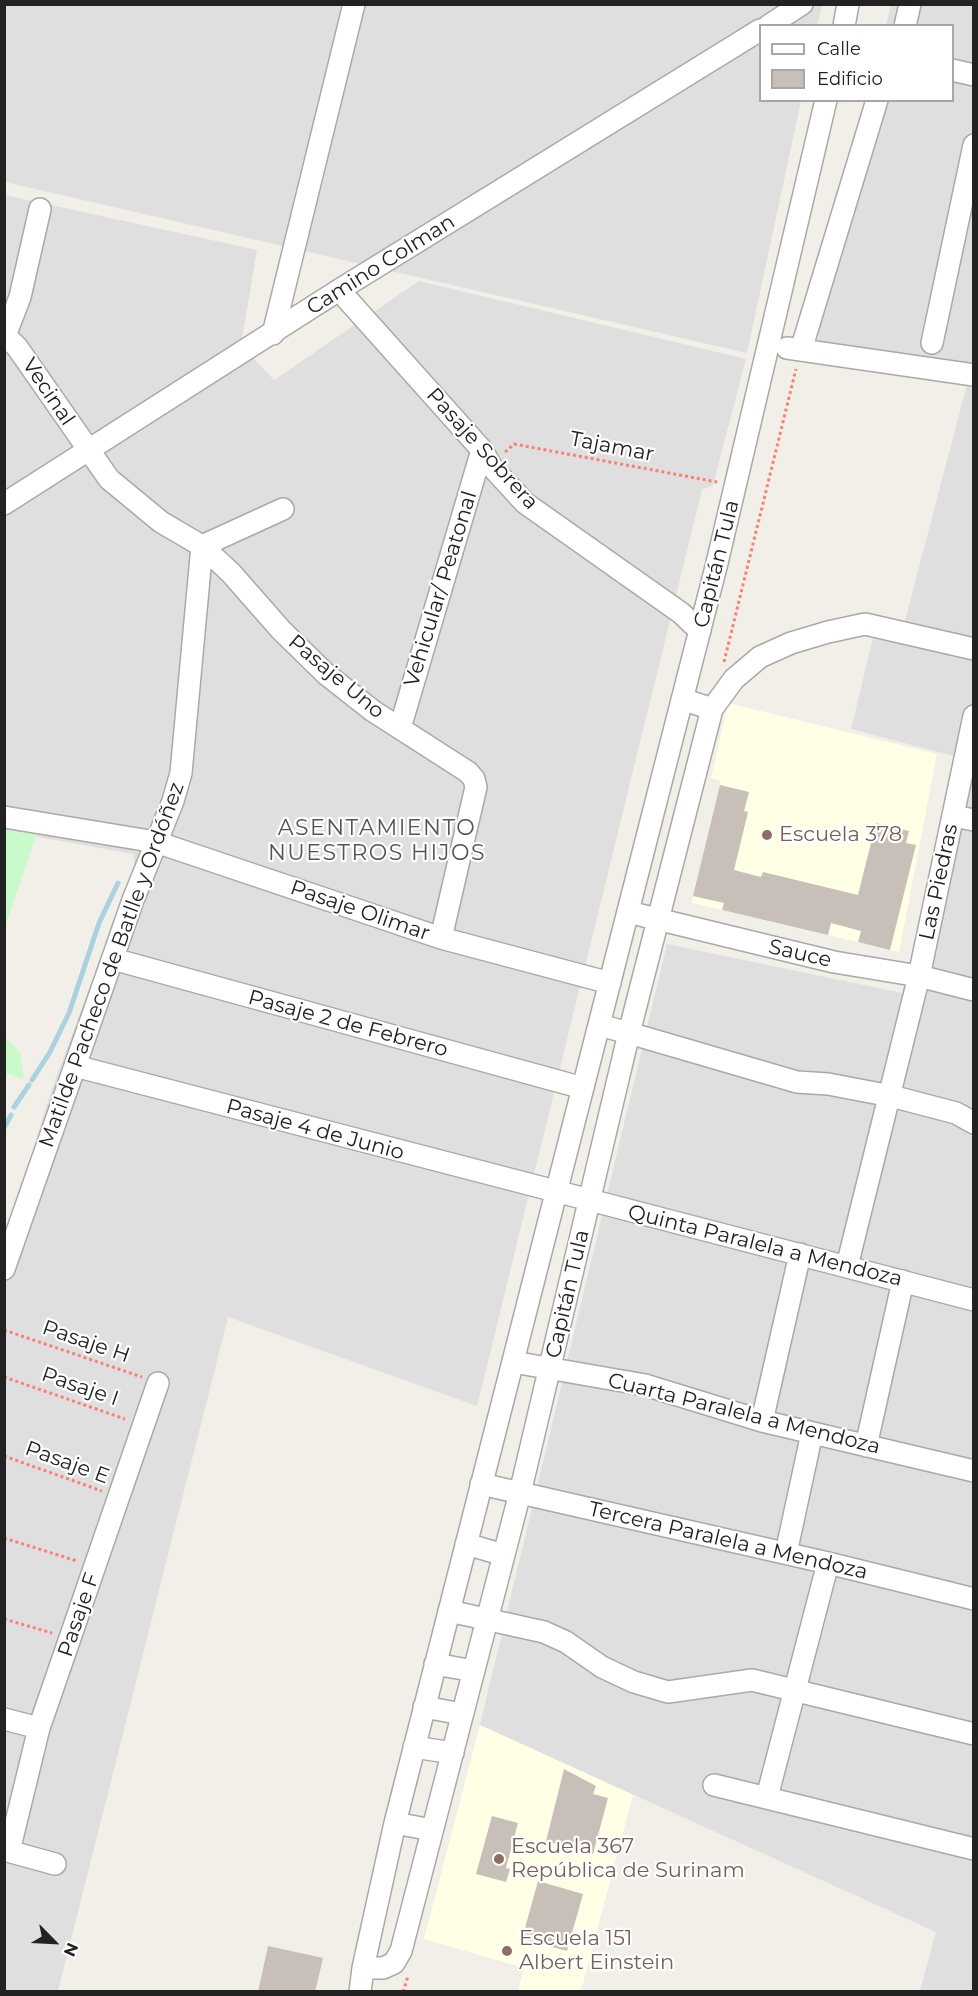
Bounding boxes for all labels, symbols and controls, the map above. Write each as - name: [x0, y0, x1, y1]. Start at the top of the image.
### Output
- legend: [759, 24, 954, 102]
- text: Calle: [817, 38, 861, 60]
- text: Edificio: [817, 68, 883, 90]
- street label: Camino Colman: [302, 209, 460, 321]
- street label: Vecinal: [16, 354, 80, 430]
- street label: Pasaje Sobrera: [421, 383, 543, 515]
- street label: Tajamar: [568, 427, 656, 467]
- street label: Vehicular/ Peatonal: [399, 488, 483, 690]
- street label: Capitán Tula: [689, 497, 745, 631]
- street label: Pasaje Uno: [283, 630, 389, 724]
- street label: Matilde Pacheco de Batlle y Ordóñez: [34, 779, 190, 1151]
- district label: ASENTAMIENTO NUESTROS HIJOS: [268, 816, 486, 867]
- street label: Las Piedras: [914, 821, 964, 943]
- place label: Escuela 378: [779, 822, 902, 848]
- marker: Escuela 378: [760, 828, 774, 842]
- street label: Pasaje Olimar: [287, 875, 433, 947]
- street label: Sauce: [766, 935, 834, 973]
- street label: Pasaje 2 de Febrero: [245, 985, 451, 1063]
- street label: Pasaje 4 de Junio: [223, 1094, 407, 1166]
- street label: Quinta Paralela a Mendoza: [625, 1200, 905, 1292]
- street label: Capitán Tula: [541, 1227, 595, 1361]
- street label: Pasaje H: [39, 1315, 133, 1369]
- street label: Pasaje I: [38, 1362, 122, 1412]
- street label: Cuarta Paralela a Mendoza: [605, 1368, 883, 1460]
- street label: Pasaje E: [21, 1436, 113, 1490]
- street label: Tercera Paralela a Mendoza: [586, 1497, 870, 1585]
- street label: Pasaje F: [53, 1570, 105, 1660]
- place label: Escuela 367 República de Surinam: [511, 1834, 745, 1884]
- marker: Escuela 367 República de Surinam: [492, 1852, 506, 1866]
- north arrow: [24, 1912, 84, 1972]
- place label: Escuela 151 Albert Einstein: [519, 1926, 674, 1976]
- text: N: [60, 1940, 82, 1959]
- marker: Escuela 151 Albert Einstein: [500, 1944, 514, 1958]

